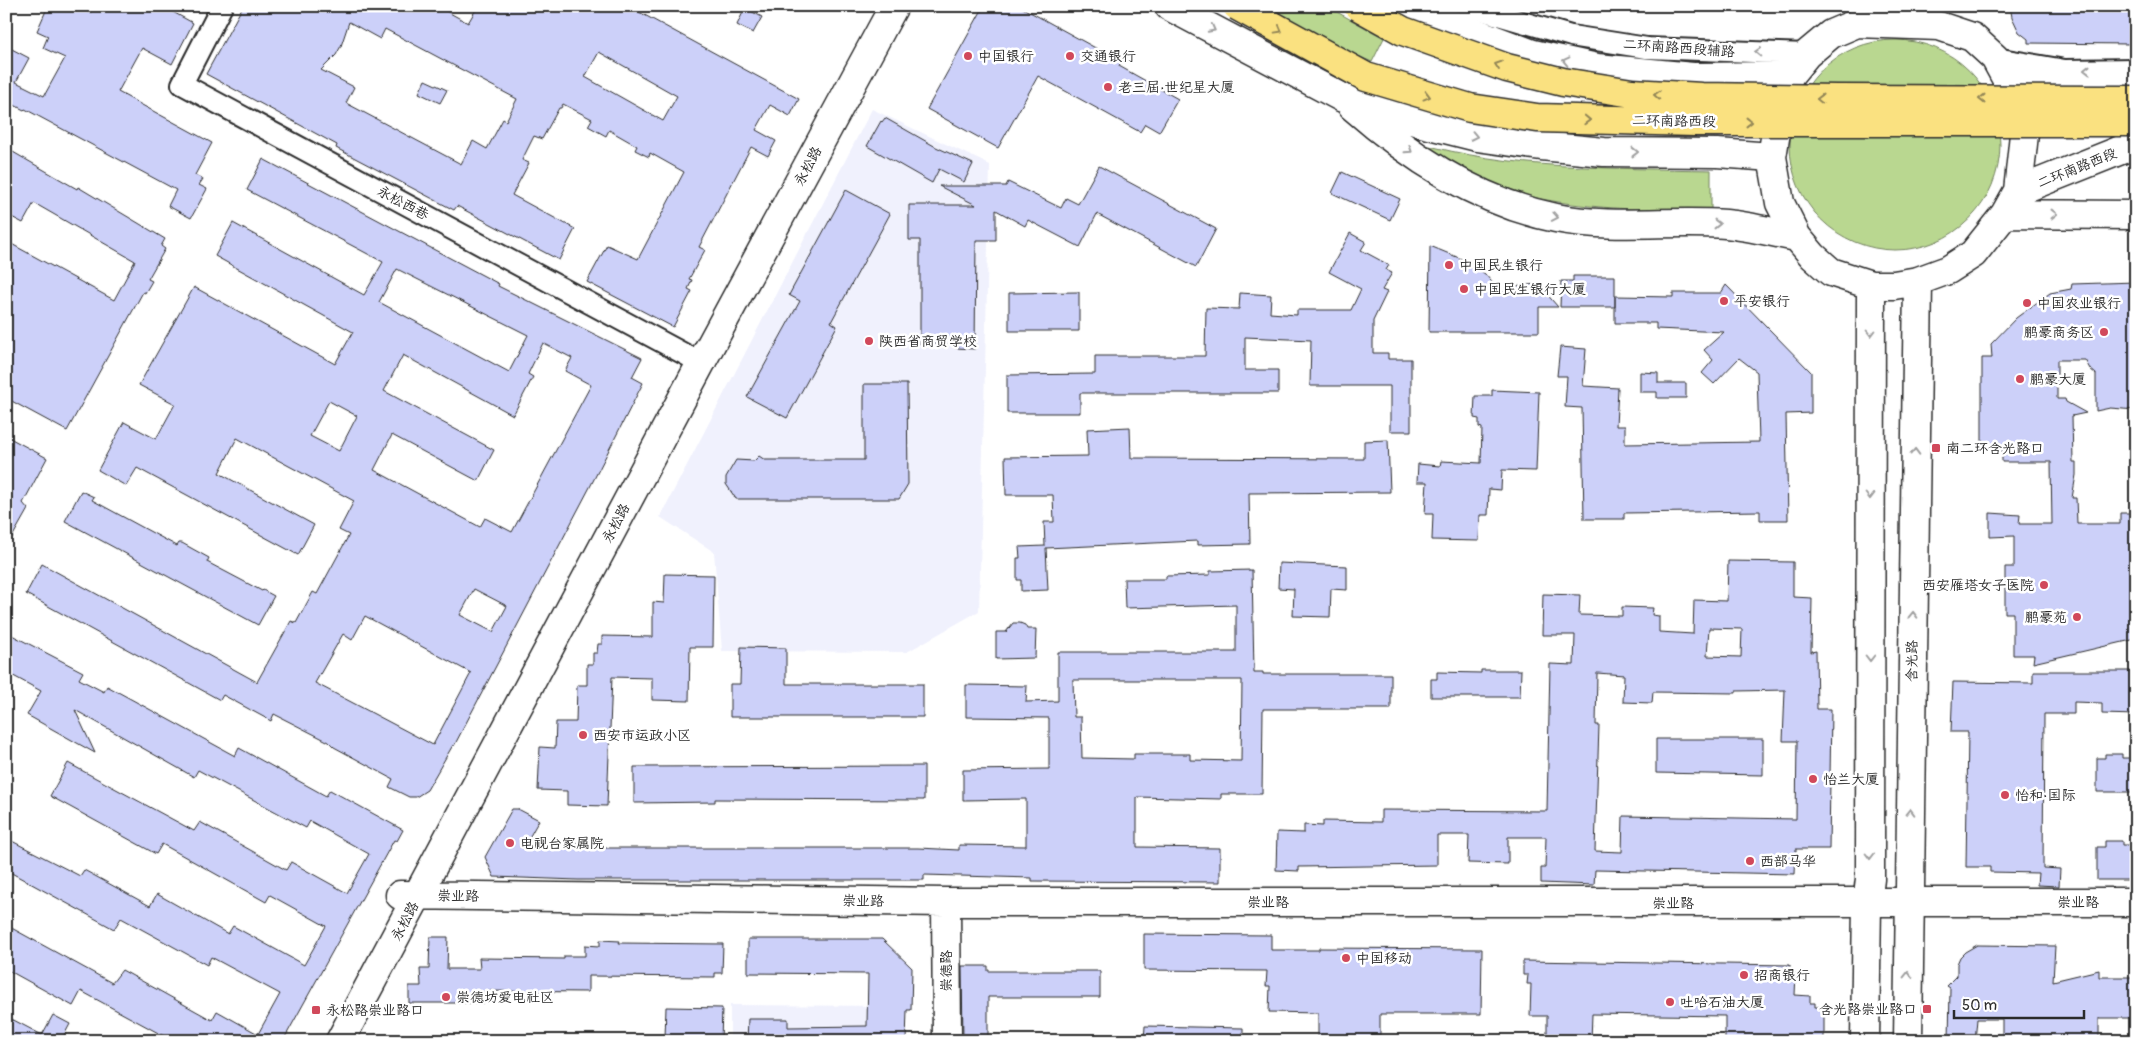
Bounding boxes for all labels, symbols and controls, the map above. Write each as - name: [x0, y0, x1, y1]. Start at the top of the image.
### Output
- one-way arrow: [1207, 23, 1216, 33]
- one-way arrow: [1274, 24, 1283, 34]
- street label: 二环南路西段辅路: [1623, 36, 1735, 60]
- one-way arrow: [1754, 47, 1762, 58]
- place label: 中国银行: [978, 48, 1034, 65]
- place label: 交通银行: [1080, 48, 1136, 65]
- marker: 中国银行: [962, 50, 974, 62]
- marker: 交通银行: [1064, 50, 1076, 62]
- one-way arrow: [1562, 56, 1571, 67]
- one-way arrow: [1494, 61, 1502, 71]
- one-way arrow: [2083, 65, 2090, 75]
- place label: 老三届·世纪星大厦: [1118, 79, 1235, 96]
- marker: 老三届·世纪星大厦: [1102, 81, 1114, 93]
- one-way arrow: [1653, 89, 1661, 100]
- one-way arrow: [1422, 90, 1431, 101]
- one-way arrow: [1815, 94, 1823, 104]
- one-way arrow: [1978, 94, 1986, 104]
- street label: 二环南路西段: [1632, 112, 1716, 130]
- one-way arrow: [1584, 115, 1591, 125]
- one-way arrow: [1746, 117, 1754, 127]
- one-way arrow: [1470, 130, 1478, 141]
- street label: 永松路: [791, 143, 825, 189]
- one-way arrow: [1403, 144, 1413, 153]
- street label: 二环南路西段: [2035, 144, 2119, 192]
- one-way arrow: [1632, 147, 1640, 157]
- street label: 永松西巷: [374, 182, 433, 224]
- one-way arrow: [2050, 209, 2058, 219]
- one-way arrow: [1551, 212, 1560, 222]
- one-way arrow: [1714, 219, 1722, 229]
- place label: 中国民生银行: [1459, 257, 1543, 274]
- marker: 中国民生银行: [1443, 259, 1455, 271]
- place label: 中国民生银行大厦: [1474, 281, 1586, 298]
- marker: 中国民生银行大厦: [1458, 283, 1470, 295]
- place label: 平安银行: [1734, 293, 1790, 310]
- marker: 平安银行: [1718, 295, 1730, 307]
- place label: 中国农业银行: [2037, 295, 2121, 312]
- marker: 中国农业银行: [2021, 297, 2033, 309]
- place label: 鹏豪商务区: [2024, 324, 2094, 341]
- marker: 鹏豪商务区: [2098, 326, 2110, 338]
- one-way arrow: [1866, 330, 1876, 338]
- place label: 陕西省商贸学校: [879, 333, 977, 350]
- marker: 陕西省商贸学校: [863, 335, 875, 347]
- place label: 鹏豪大厦: [2030, 371, 2086, 388]
- marker: 鹏豪大厦: [2014, 373, 2026, 385]
- place label: 南二环含光路口: [1946, 440, 2044, 457]
- marker: 南二环含光路口: [1930, 442, 1942, 454]
- one-way arrow: [1910, 448, 1920, 456]
- one-way arrow: [1865, 492, 1875, 500]
- street label: 永松路: [599, 500, 633, 546]
- place label: 西安雁塔女子医院: [1922, 577, 2034, 594]
- marker: 西安雁塔女子医院: [2038, 579, 2050, 591]
- place label: 鹏豪苑: [2025, 609, 2067, 626]
- one-way arrow: [1908, 610, 1918, 618]
- marker: 鹏豪苑: [2071, 611, 2083, 623]
- street label: 含光路: [1903, 640, 1921, 682]
- one-way arrow: [1865, 655, 1875, 663]
- place label: 西安市运政小区: [593, 727, 691, 744]
- marker: 西安市运政小区: [577, 729, 589, 741]
- place label: 怡兰大厦: [1823, 771, 1879, 788]
- marker: 怡兰大厦: [1807, 773, 1819, 785]
- place label: 怡和·国际: [2015, 787, 2076, 804]
- marker: 怡和·国际: [1999, 789, 2011, 801]
- one-way arrow: [1905, 808, 1915, 816]
- place label: 电视台家属院: [520, 835, 604, 852]
- marker: 电视台家属院: [504, 837, 516, 849]
- one-way arrow: [1865, 852, 1875, 860]
- place label: 西部马华: [1760, 853, 1816, 870]
- marker: 西部马华: [1744, 855, 1756, 867]
- street label: 崇业路: [437, 887, 479, 905]
- street label: 崇业路: [842, 892, 884, 910]
- street label: 崇业路: [1247, 894, 1289, 911]
- street label: 崇业路: [2057, 894, 2099, 911]
- street label: 崇业路: [1652, 895, 1694, 912]
- street label: 永松路: [388, 898, 422, 944]
- street label: 崇德路: [938, 950, 955, 992]
- place label: 中国移动: [1356, 950, 1412, 967]
- marker: 中国移动: [1340, 952, 1352, 964]
- place label: 招商银行: [1754, 967, 1810, 984]
- marker: 招商银行: [1738, 969, 1750, 981]
- one-way arrow: [1903, 970, 1913, 978]
- scale bar: [1954, 987, 2084, 1019]
- place label: 崇德坊爱电社区: [456, 989, 554, 1006]
- marker: 崇德坊爱电社区: [440, 991, 452, 1003]
- place label: 吐哈石油大厦: [1680, 994, 1764, 1011]
- marker: 吐哈石油大厦: [1664, 996, 1676, 1008]
- text: 50 m: [1962, 996, 1997, 1015]
- place label: 含光路崇业路口: [1819, 1001, 1917, 1018]
- place label: 永松路崇业路口: [326, 1002, 424, 1019]
- marker: 含光路崇业路口: [1921, 1003, 1933, 1015]
- marker: 永松路崇业路口: [310, 1004, 322, 1016]

